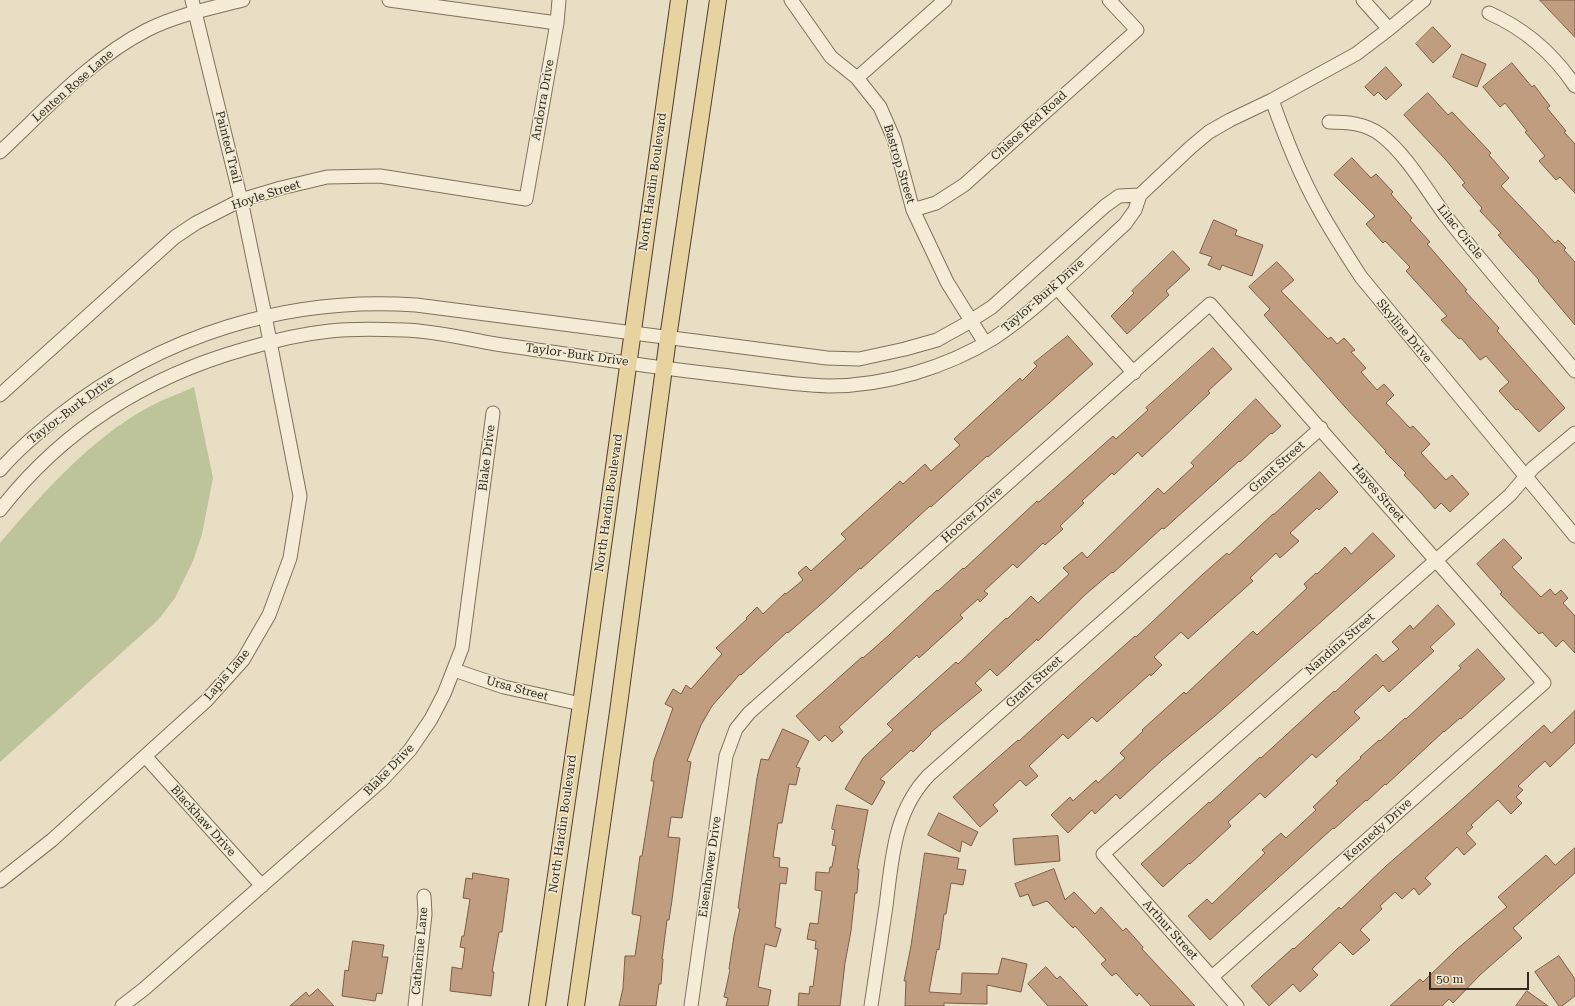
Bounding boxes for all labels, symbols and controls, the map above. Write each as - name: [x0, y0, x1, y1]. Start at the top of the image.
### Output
- street label: Lenten Rose Lane: [30, 47, 116, 125]
- street label: Andorra Drive: [529, 58, 557, 142]
- street label: Chisos Red Road: [988, 88, 1070, 164]
- street label: Painted Trail: [212, 109, 244, 185]
- street label: North Hardin Boulevard: [636, 112, 670, 252]
- street label: Bastrop Street: [880, 123, 918, 205]
- street label: Hoyle Street: [230, 177, 302, 213]
- street label: Lilac Circle: [1434, 202, 1486, 262]
- street label: Taylor-Burk Drive: [999, 256, 1087, 336]
- street label: Skyline Drive: [1373, 296, 1435, 366]
- street label: Taylor-Burk Drive: [524, 341, 630, 369]
- street label: Taylor-Burk Drive: [25, 373, 117, 447]
- street label: Blake Drive: [476, 424, 498, 492]
- street label: North Hardin Boulevard: [592, 433, 626, 573]
- street label: Grant Street: [1246, 438, 1308, 496]
- street label: Hayes Street: [1349, 461, 1407, 525]
- street label: Hoover Drive: [939, 484, 1005, 546]
- street label: Nandina Street: [1302, 610, 1378, 678]
- street label: Lapis Lane: [201, 646, 253, 704]
- street label: Grant Street: [1003, 653, 1065, 711]
- street label: Ursa Street: [484, 674, 550, 704]
- street label: Blake Drive: [361, 741, 417, 799]
- street label: North Hardin Boulevard: [546, 754, 580, 894]
- street label: Blackhaw Drive: [167, 783, 239, 859]
- street label: Kennedy Drive: [1341, 796, 1415, 864]
- street label: Eisenhower Drive: [696, 816, 724, 918]
- street label: Arthur Street: [1139, 897, 1201, 963]
- street label: Catherine Lane: [409, 906, 431, 996]
- scale bar: [1431, 964, 1531, 990]
- text: 50 m: [1436, 972, 1463, 986]

